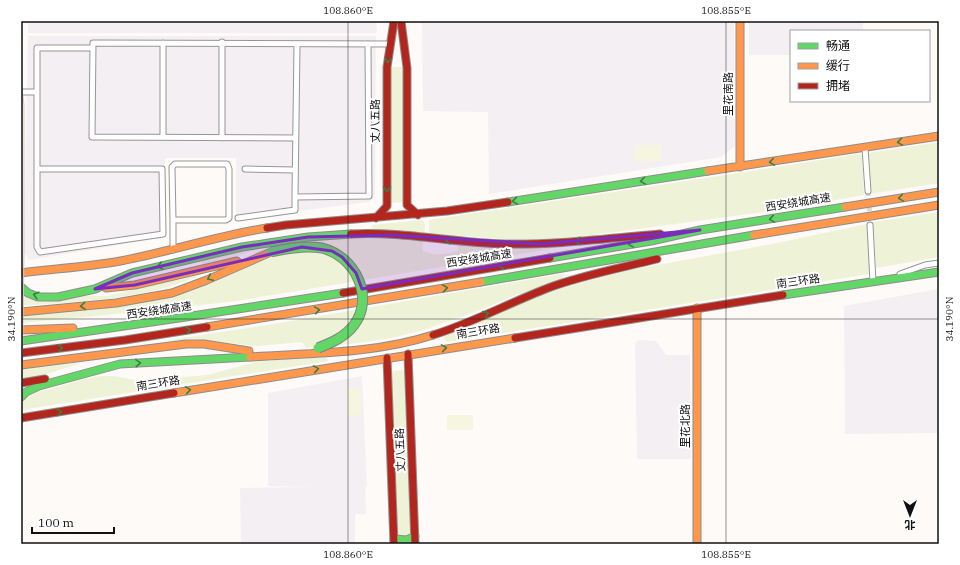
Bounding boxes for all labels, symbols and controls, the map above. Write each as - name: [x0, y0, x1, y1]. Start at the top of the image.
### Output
- text: 108.860°E: [323, 4, 373, 17]
- text: 108.855°E: [701, 4, 751, 17]
- legend: [790, 30, 930, 102]
- text: 畅通: [826, 38, 850, 53]
- one-way arrow: [384, 56, 393, 63]
- text: 缓行: [826, 58, 850, 73]
- street label: 里花南路: [721, 72, 735, 116]
- text: 拥堵: [826, 78, 850, 93]
- street label: 丈八五路: [368, 99, 382, 143]
- one-way arrow: [897, 137, 904, 146]
- one-way arrow: [769, 157, 775, 166]
- one-way arrow: [640, 177, 646, 185]
- one-way arrow: [383, 186, 391, 192]
- street label: 西安绕城高速: [764, 190, 832, 214]
- one-way arrow: [897, 193, 904, 202]
- one-way arrow: [512, 196, 518, 205]
- one-way arrow: [769, 214, 775, 223]
- one-way arrow: [445, 235, 451, 244]
- one-way arrow: [575, 236, 581, 245]
- one-way arrow: [627, 240, 634, 248]
- street label: 西安绕城高速: [445, 246, 513, 270]
- one-way arrow: [499, 261, 505, 270]
- one-way arrow: [157, 262, 164, 270]
- street label: 南三环路: [775, 271, 821, 291]
- one-way arrow: [206, 273, 214, 281]
- one-way arrow: [442, 284, 448, 293]
- one-way arrow: [32, 292, 39, 300]
- text: 34.190°N: [5, 296, 18, 342]
- text: 34.190°N: [943, 296, 956, 342]
- street label: 西安绕城高速: [125, 298, 193, 322]
- one-way arrow: [80, 301, 87, 310]
- one-way arrow: [314, 306, 320, 314]
- one-way arrow: [483, 311, 490, 319]
- street label: 南三环路: [455, 321, 501, 341]
- one-way arrow: [185, 326, 191, 335]
- one-way arrow: [57, 344, 63, 353]
- one-way arrow: [441, 344, 447, 353]
- one-way arrow: [135, 359, 141, 368]
- one-way arrow: [313, 366, 319, 374]
- street label: 南三环路: [135, 373, 181, 393]
- one-way arrow: [185, 387, 191, 395]
- street label: 里花北路: [678, 404, 692, 448]
- one-way arrow: [56, 408, 63, 416]
- street label: 丈八五路: [392, 428, 408, 472]
- north arrow: [890, 495, 930, 535]
- scale bar: [32, 509, 114, 535]
- text: 100 m: [38, 515, 74, 530]
- text: 北: [905, 518, 916, 532]
- text: 108.860°E: [323, 548, 373, 561]
- text: 108.855°E: [701, 548, 751, 561]

